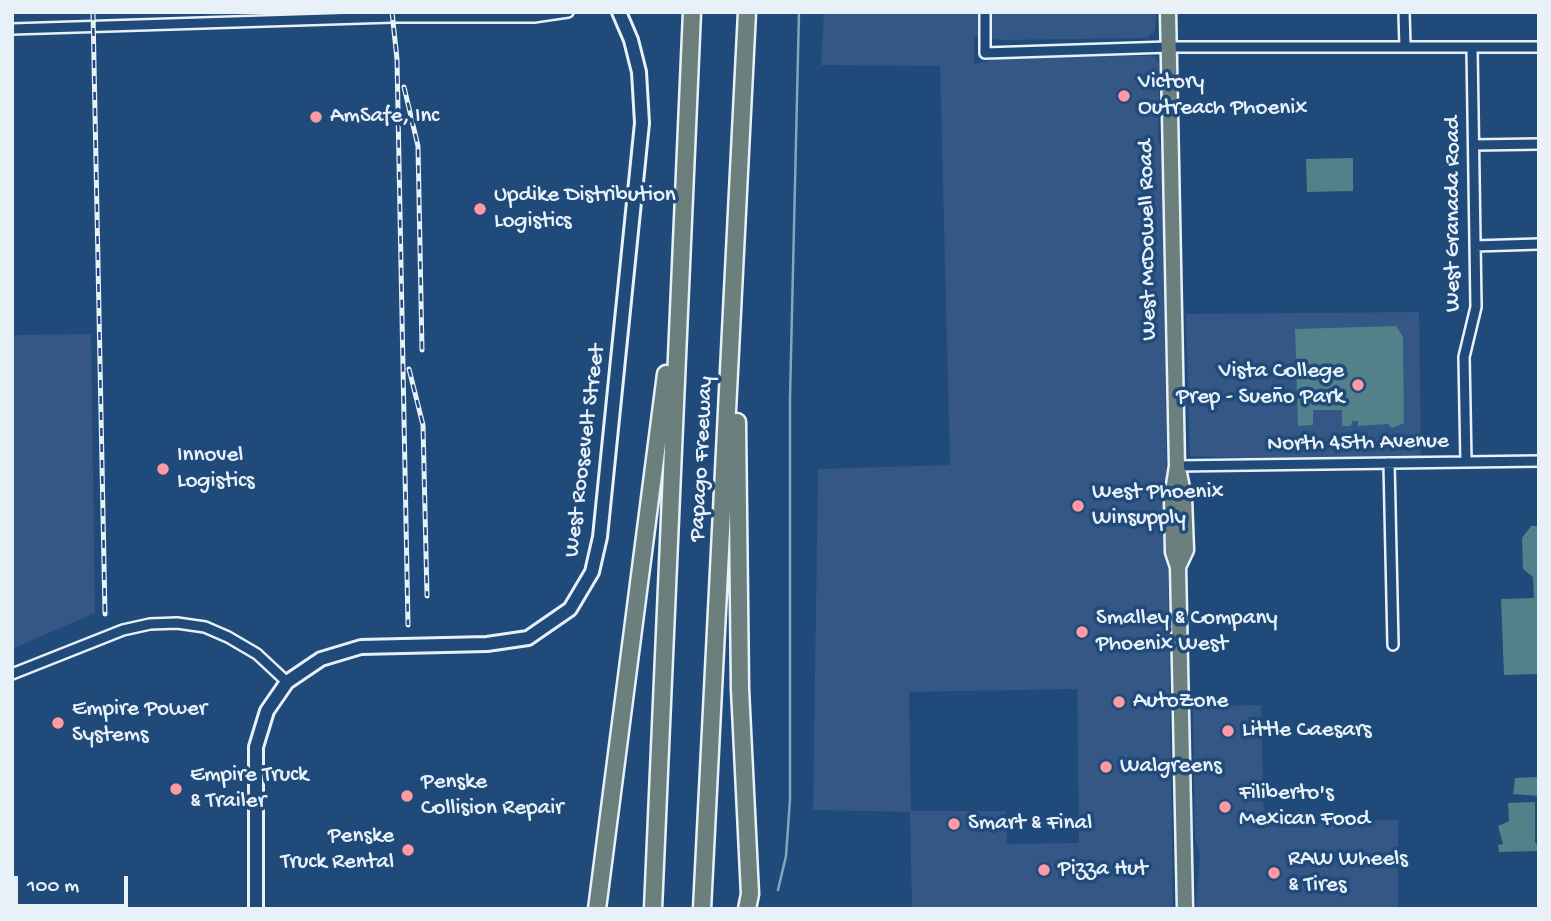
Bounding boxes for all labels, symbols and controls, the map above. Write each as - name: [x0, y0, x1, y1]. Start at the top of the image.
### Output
- place label: Victory Outreach Phoenix: [1138, 69, 1307, 123]
- marker: Victory Outreach Phoenix: [1116, 88, 1132, 104]
- place label: AmSafe, Inc: [330, 103, 439, 131]
- marker: AmSafe, Inc: [308, 109, 324, 125]
- street label: West Granada Road: [1440, 116, 1468, 312]
- street label: West McDowell Road: [1133, 139, 1165, 341]
- place label: Updike Distribution Logistics: [494, 182, 676, 236]
- marker: Updike Distribution Logistics: [472, 201, 488, 217]
- street label: West Roosevelt Street: [559, 343, 613, 559]
- place label: Vista College Prep - Sueño Park: [1176, 358, 1344, 412]
- street label: Papago Freeway: [685, 376, 721, 542]
- marker: Vista College Prep - Sueño Park: [1350, 377, 1366, 393]
- street label: North 45th Avenue: [1267, 429, 1449, 459]
- place label: Innovel Logistics: [177, 442, 255, 496]
- marker: Innovel Logistics: [155, 461, 171, 477]
- place label: West Phoenix Winsupply: [1092, 479, 1224, 533]
- marker: West Phoenix Winsupply: [1070, 498, 1086, 514]
- place label: Smalley & Company Phoenix West: [1096, 605, 1278, 659]
- marker: Smalley & Company Phoenix West: [1074, 624, 1090, 640]
- place label: AutoZone: [1133, 688, 1228, 716]
- marker: AutoZone: [1111, 694, 1127, 710]
- place label: Empire Power Systems: [72, 696, 207, 750]
- marker: Empire Power Systems: [50, 715, 66, 731]
- place label: Little Caesars: [1242, 717, 1372, 745]
- marker: Little Caesars: [1220, 723, 1236, 739]
- place label: Walgreens: [1120, 753, 1222, 781]
- marker: Walgreens: [1098, 759, 1114, 775]
- place label: Empire Truck & Trailer: [190, 762, 308, 816]
- place label: Penske Collision Repair: [421, 769, 563, 823]
- place label: Filiberto's Mexican Food: [1239, 780, 1370, 834]
- marker: Empire Truck & Trailer: [168, 781, 184, 797]
- marker: Penske Collision Repair: [399, 788, 415, 804]
- marker: Filiberto's Mexican Food: [1217, 799, 1233, 815]
- place label: Smart & Final: [968, 810, 1092, 838]
- marker: Smart & Final: [946, 816, 962, 832]
- place label: Penske Truck Rental: [281, 823, 394, 877]
- marker: Penske Truck Rental: [400, 842, 416, 858]
- place label: RAW Wheels & Tires: [1288, 846, 1408, 900]
- place label: Pizza Hut: [1058, 856, 1147, 884]
- scale bar: [18, 862, 131, 906]
- marker: Pizza Hut: [1036, 862, 1052, 878]
- marker: RAW Wheels & Tires: [1266, 865, 1282, 881]
- text: 100 m: [27, 875, 79, 900]

